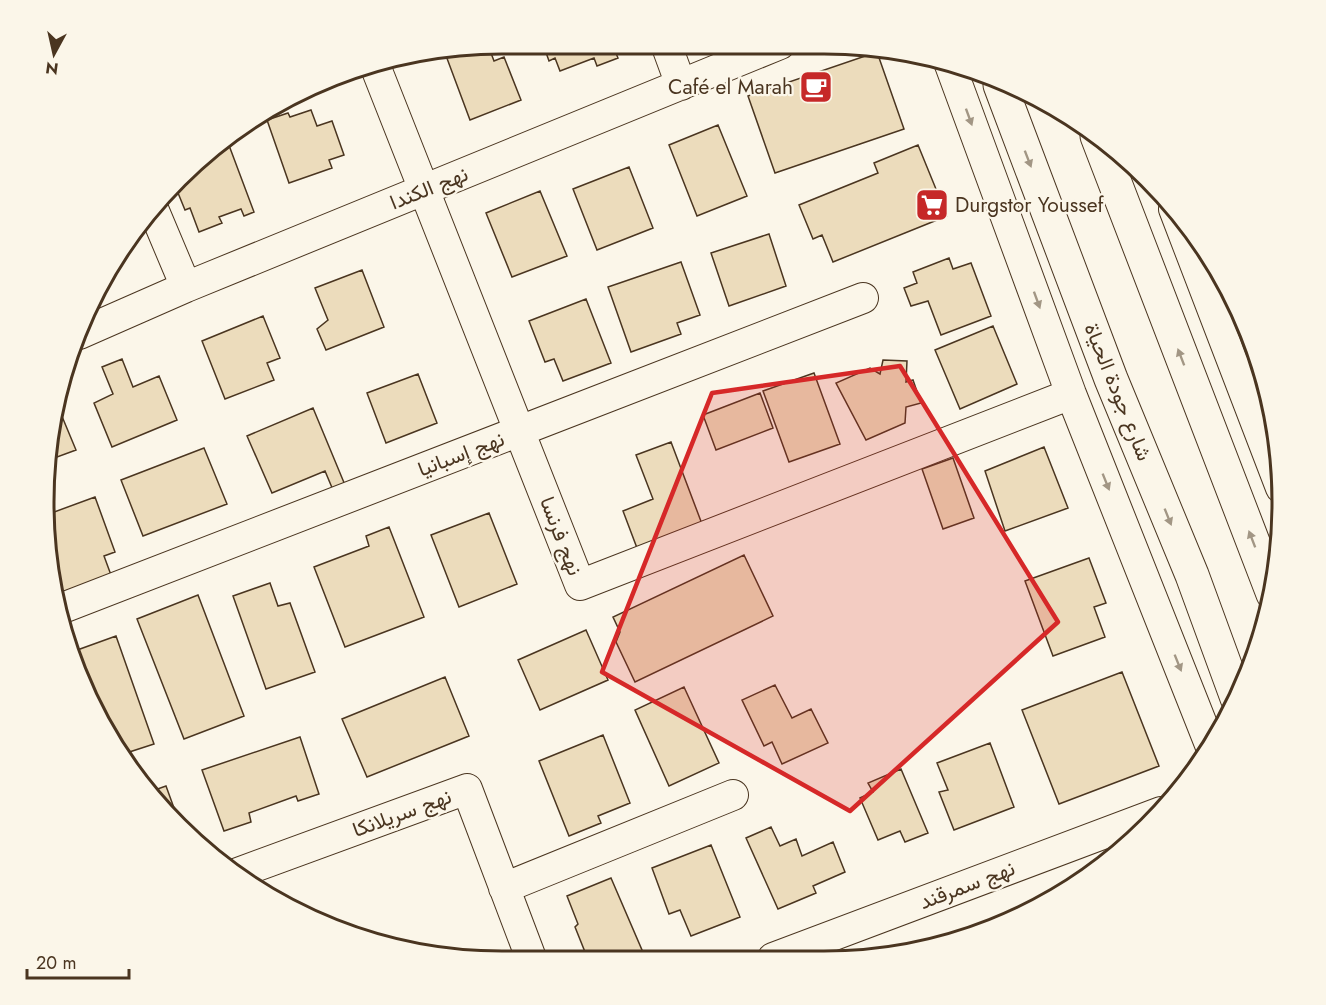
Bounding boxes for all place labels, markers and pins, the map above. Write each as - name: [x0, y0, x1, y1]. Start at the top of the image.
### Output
- cafe icon: Café el Marah: [798, 69, 834, 105]
- place label: Café el Marah: [668, 72, 793, 102]
- supermarket icon: Durgstor Youssef: [914, 187, 950, 223]
- place label: Durgstor Youssef: [955, 190, 1105, 220]

